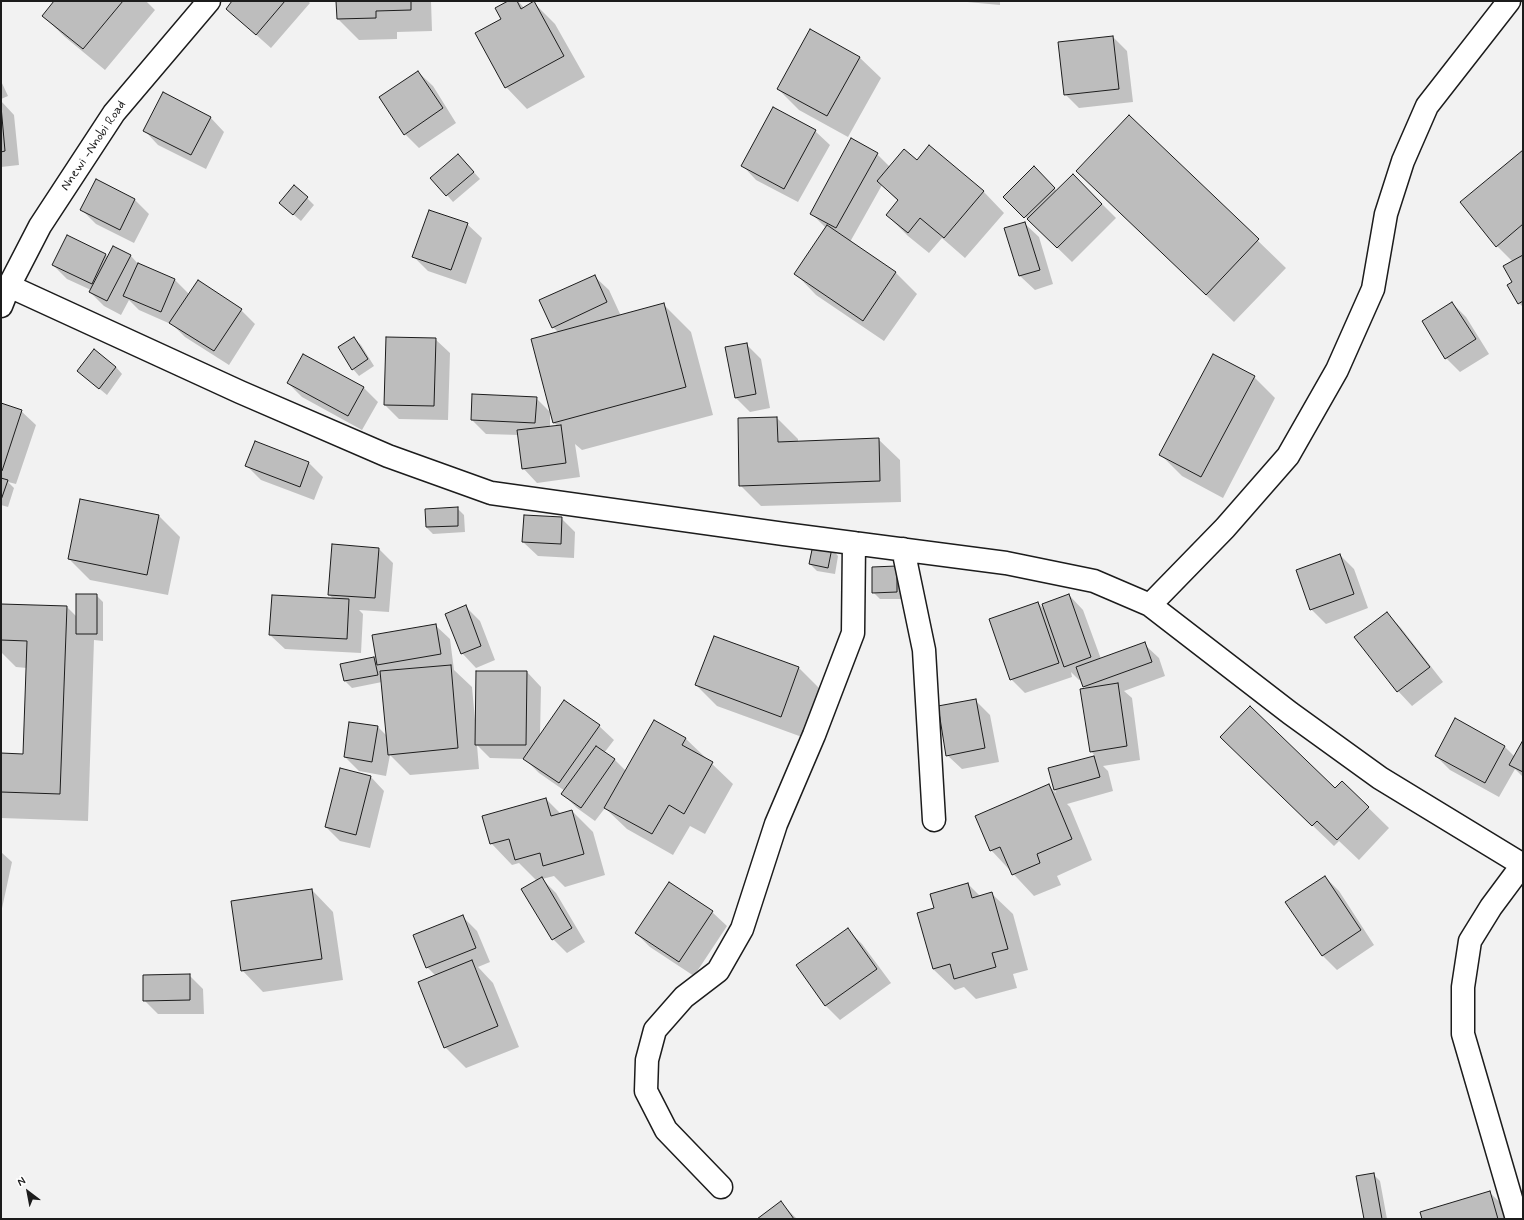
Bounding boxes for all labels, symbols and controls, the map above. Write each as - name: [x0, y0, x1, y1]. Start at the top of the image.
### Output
- street label: Nnewi -Nnobi Road: [58, 98, 130, 194]
- north arrow: [8, 1172, 48, 1212]
- text: N: [15, 1174, 28, 1190]

